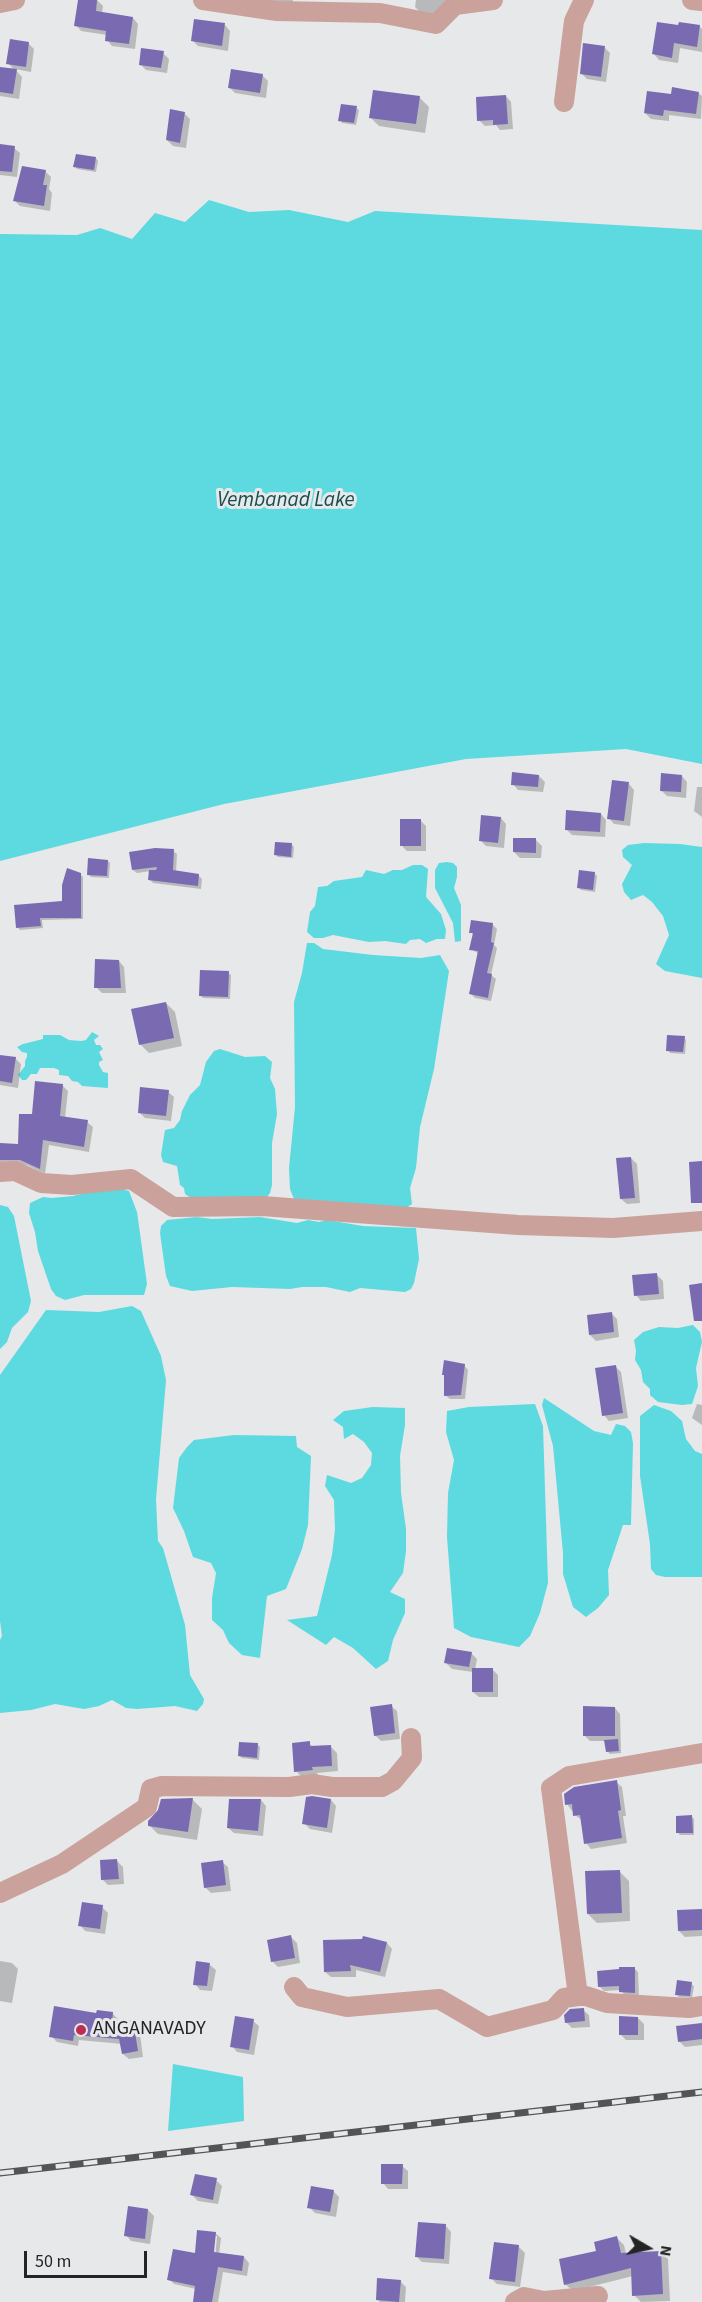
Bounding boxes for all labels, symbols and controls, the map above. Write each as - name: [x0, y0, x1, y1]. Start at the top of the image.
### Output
- water label: Vembanad Lake: [217, 488, 355, 514]
- place label: ANGANAVADY: [93, 2018, 206, 2042]
- marker: ANGANAVADY: [74, 2023, 88, 2037]
- north arrow: [618, 2218, 678, 2278]
- scale bar: [27, 2239, 150, 2277]
- text: N: [654, 2244, 677, 2258]
- text: 50 m: [35, 2249, 71, 2274]

